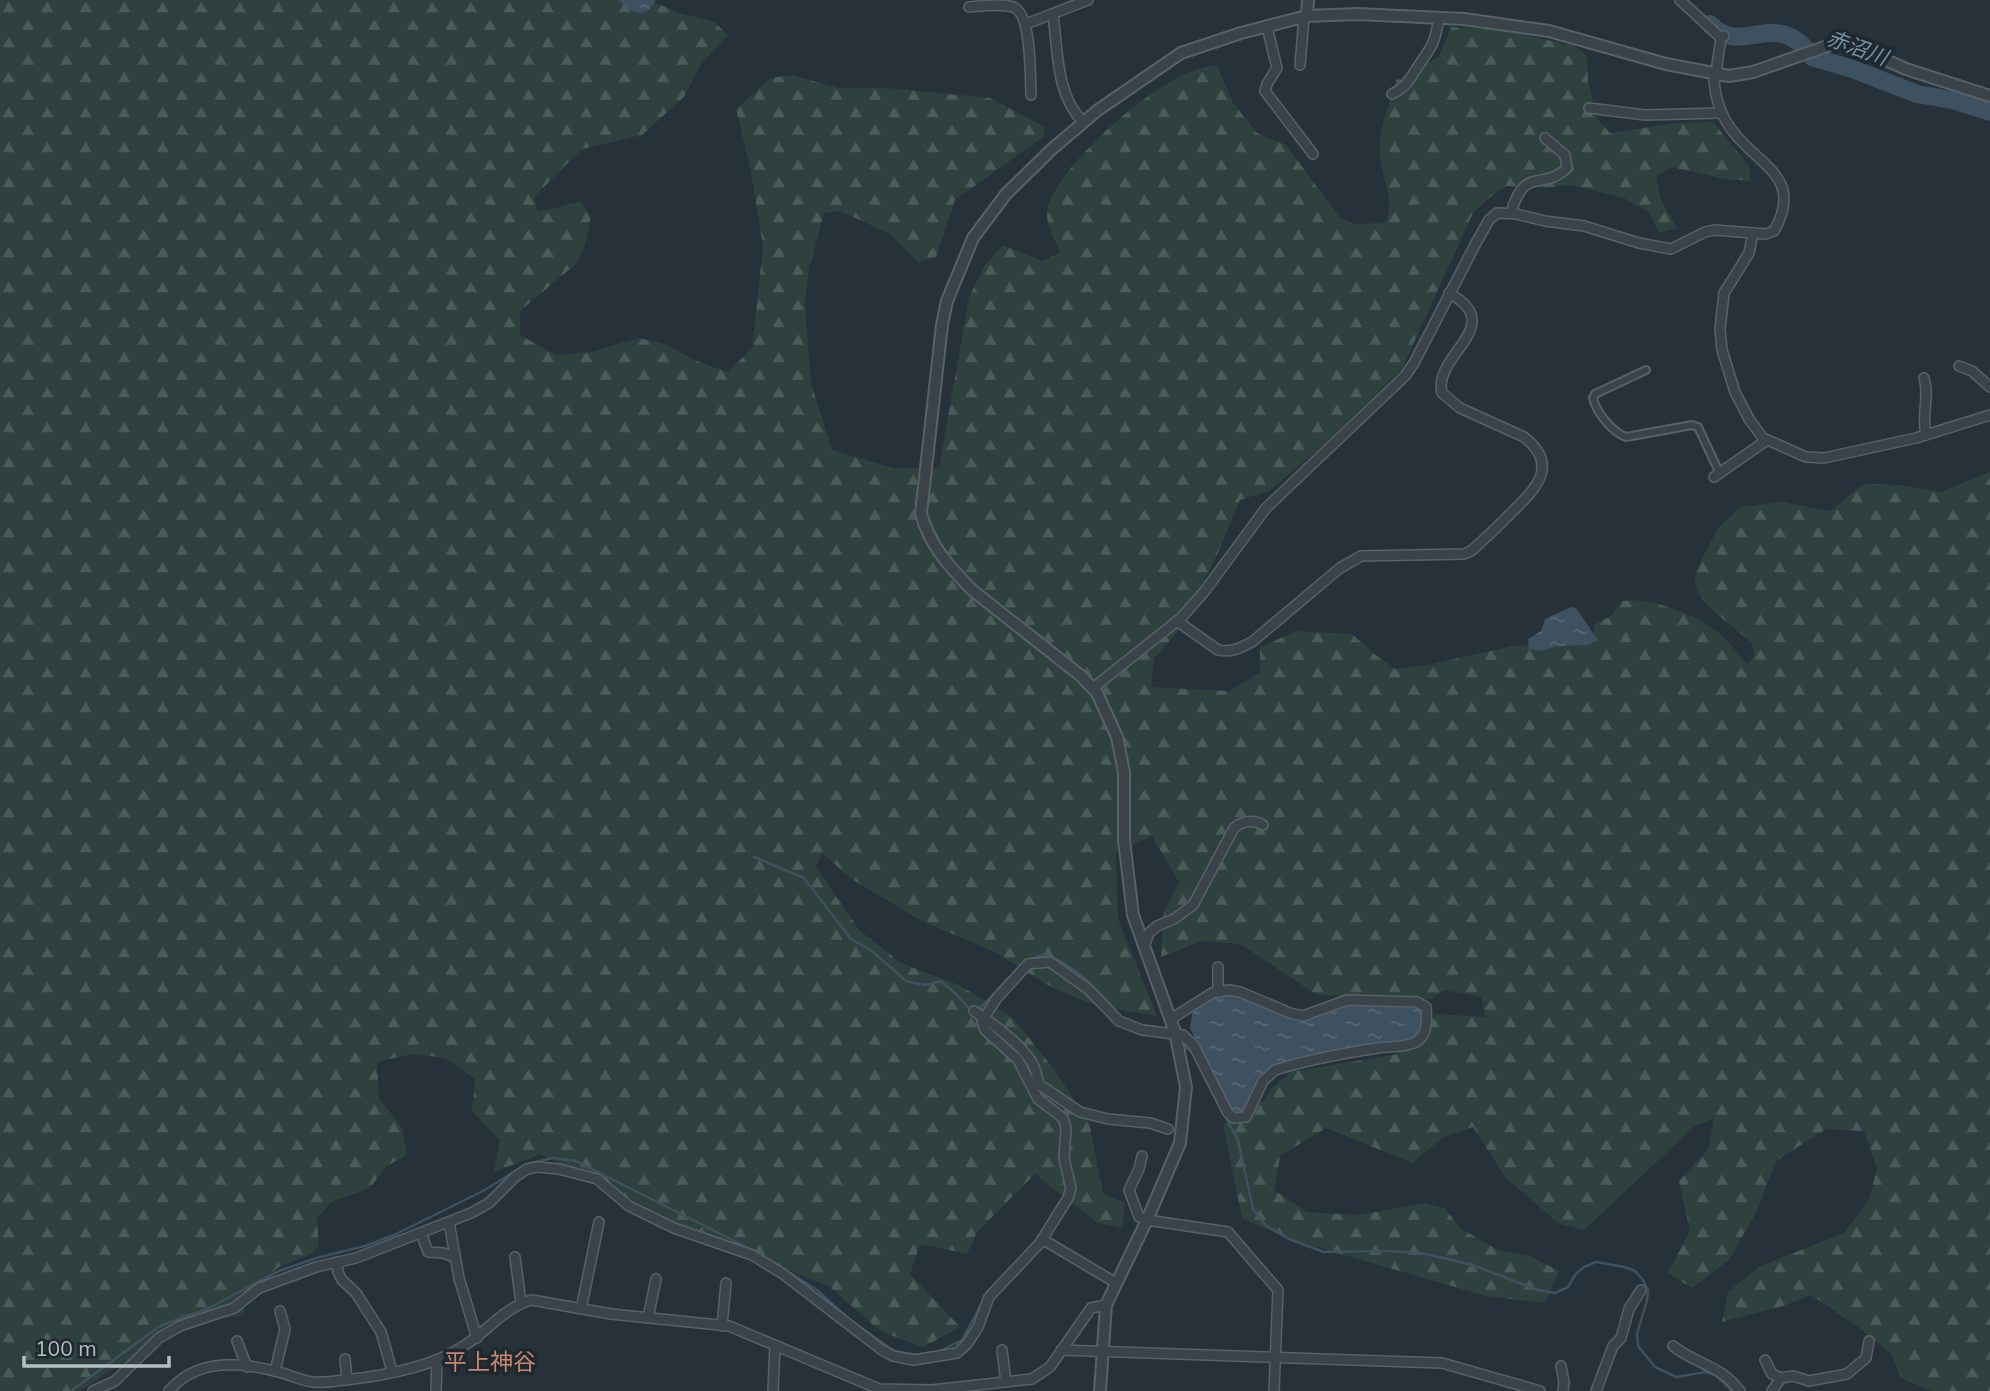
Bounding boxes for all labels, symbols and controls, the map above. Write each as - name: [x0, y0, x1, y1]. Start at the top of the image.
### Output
- water label: 赤沼川: [1823, 24, 1893, 71]
- scale bar: [24, 1324, 170, 1368]
- text: 100 m: [35, 1335, 97, 1361]
- district label: 平上神谷: [444, 1347, 536, 1376]

